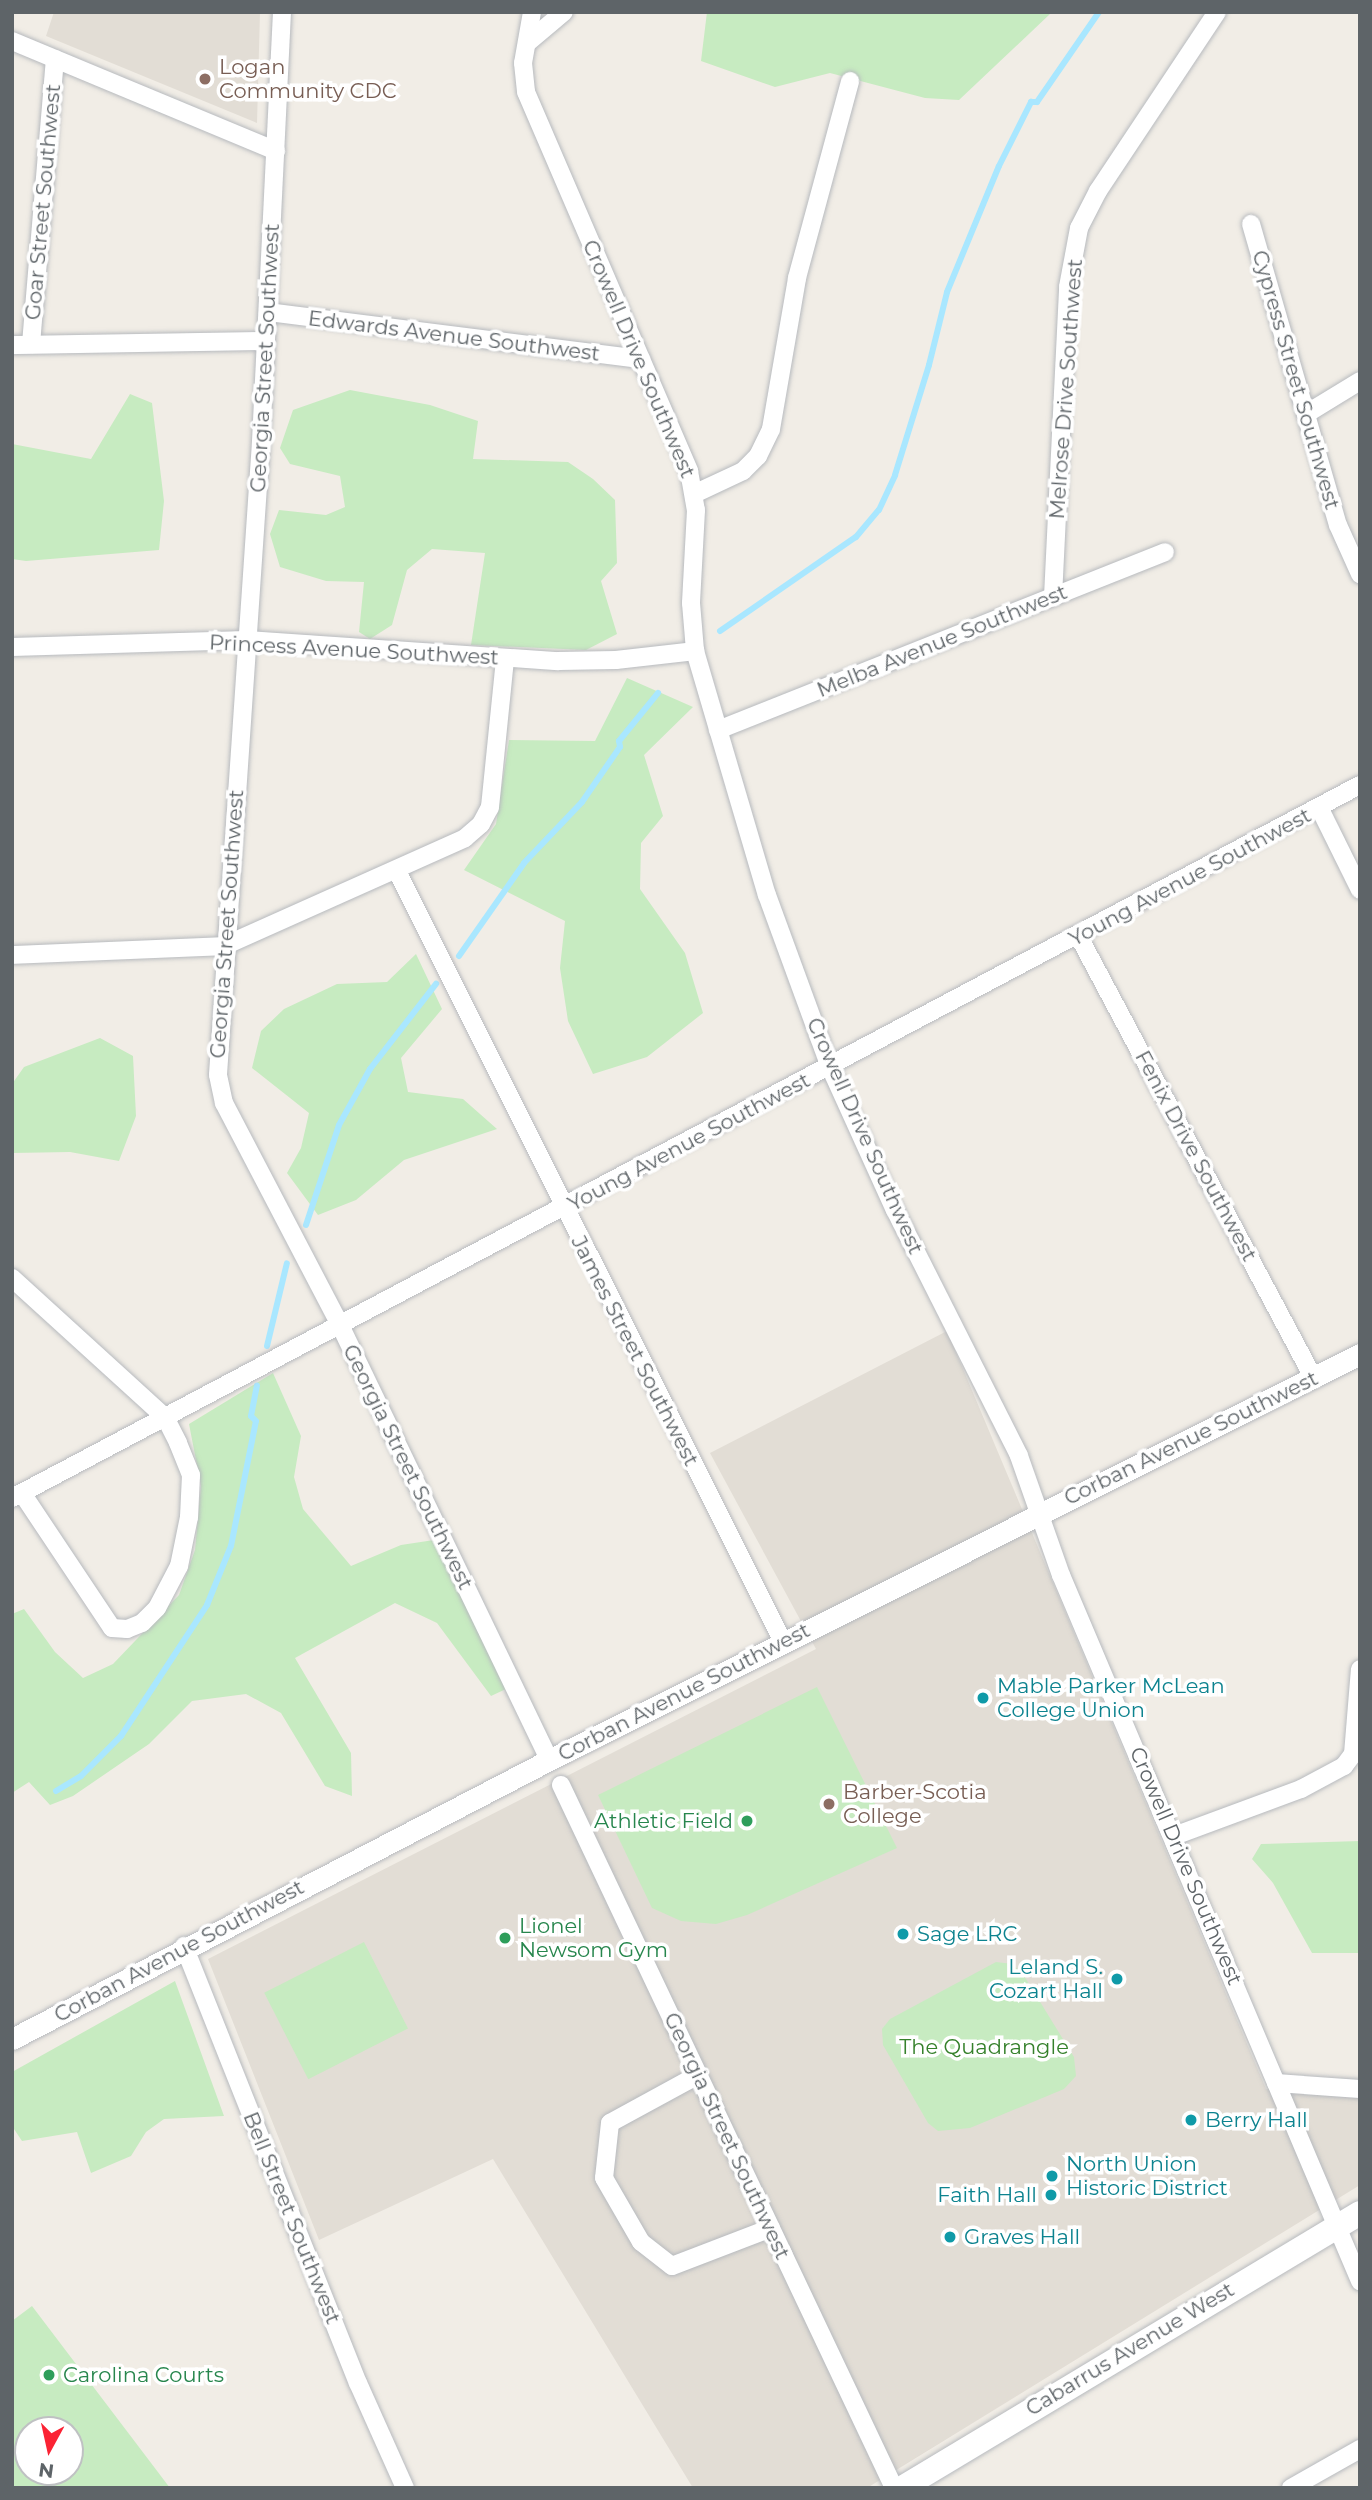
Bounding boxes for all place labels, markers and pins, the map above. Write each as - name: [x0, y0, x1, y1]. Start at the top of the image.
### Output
- place label: Logan Community CDC: [219, 54, 397, 104]
- marker: Logan Community CDC: [197, 71, 213, 87]
- place label: Mable Parker McLean College Union: [997, 1673, 1225, 1723]
- marker: Mable Parker McLean College Union: [975, 1690, 991, 1706]
- place label: Barber-Scotia College: [843, 1779, 987, 1829]
- marker: Barber-Scotia College: [821, 1796, 837, 1812]
- place label: Athletic Field: [594, 1808, 733, 1834]
- marker: Athletic Field: [739, 1813, 755, 1829]
- place label: Lionel Newsom Gym: [519, 1913, 668, 1963]
- place label: Sage LRC: [917, 1921, 1017, 1947]
- marker: Sage LRC: [895, 1926, 911, 1942]
- marker: Lionel Newsom Gym: [497, 1930, 513, 1946]
- place label: Leland S. Cozart Hall: [989, 1954, 1103, 2004]
- marker: Leland S. Cozart Hall: [1109, 1971, 1125, 1987]
- place label: Berry Hall: [1205, 2107, 1308, 2133]
- marker: Berry Hall: [1183, 2112, 1199, 2128]
- place label: North Union Historic District: [1066, 2151, 1228, 2201]
- marker: North Union Historic District: [1044, 2168, 1060, 2184]
- place label: Faith Hall: [937, 2182, 1037, 2208]
- marker: Faith Hall: [1043, 2187, 1059, 2203]
- place label: Graves Hall: [964, 2224, 1080, 2250]
- marker: Graves Hall: [942, 2229, 958, 2245]
- place label: Carolina Courts: [63, 2362, 224, 2388]
- marker: Carolina Courts: [41, 2367, 57, 2383]

